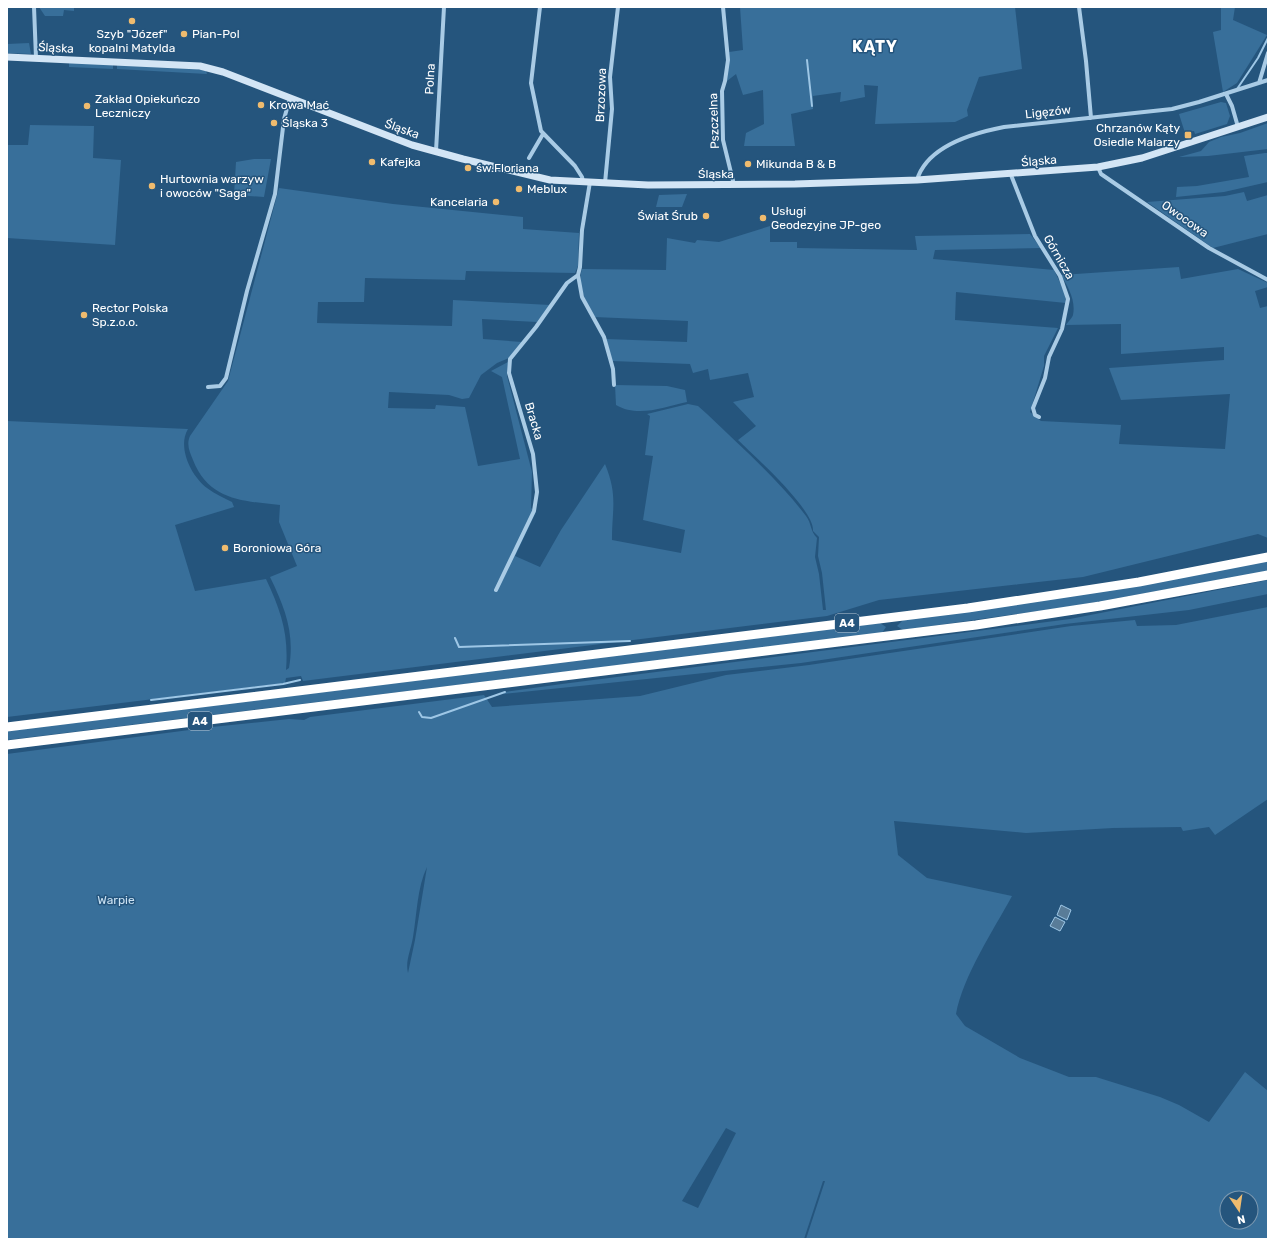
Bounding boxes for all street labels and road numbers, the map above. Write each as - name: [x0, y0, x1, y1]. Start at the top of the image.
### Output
- street label: Śląska: [38, 40, 74, 56]
- street label: Polna: [422, 63, 438, 95]
- street label: Brzozowa: [593, 68, 609, 122]
- street label: Pszczelna: [706, 93, 722, 149]
- street label: Ligęzów: [1024, 103, 1072, 121]
- street label: Śląska: [383, 116, 421, 142]
- street label: Śląska: [1021, 152, 1057, 170]
- street label: Śląska: [698, 167, 734, 181]
- street label: Owocowa: [1159, 198, 1211, 240]
- street label: Górnicza: [1041, 232, 1077, 282]
- street label: Bracka: [522, 401, 546, 441]
- road number: A4: [835, 614, 859, 632]
- road number: A4: [188, 712, 212, 730]

